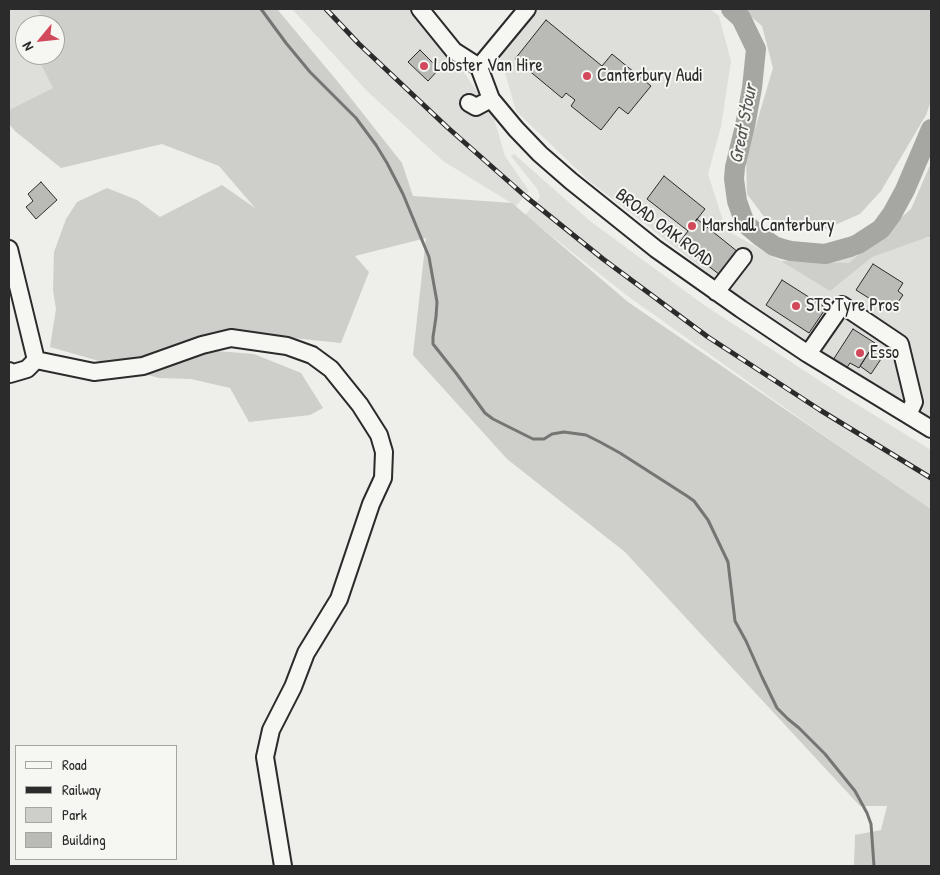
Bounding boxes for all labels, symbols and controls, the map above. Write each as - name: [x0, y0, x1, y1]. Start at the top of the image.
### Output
- north arrow: [15, 15, 65, 65]
- text: N: [17, 39, 37, 55]
- place label: Lobster Van Hire: [434, 55, 543, 77]
- marker: Lobster Van Hire: [418, 60, 430, 72]
- place label: Canterbury Audi: [597, 65, 703, 87]
- marker: Canterbury Audi: [581, 70, 593, 82]
- water label: Great Stour: [725, 82, 763, 166]
- street label: BROAD OAK ROAD: [611, 184, 717, 272]
- place label: Marshall Canterbury: [702, 215, 835, 237]
- marker: Marshall Canterbury: [686, 220, 698, 232]
- place label: STS Tyre Pros: [806, 295, 899, 317]
- marker: STS Tyre Pros: [790, 300, 802, 312]
- place label: Esso: [870, 342, 899, 364]
- marker: Esso: [854, 347, 866, 359]
- legend: [15, 745, 178, 860]
- text: Road: [62, 754, 87, 775]
- text: Railway: [62, 779, 101, 800]
- text: Park: [62, 804, 87, 825]
- text: Building: [62, 829, 106, 850]

